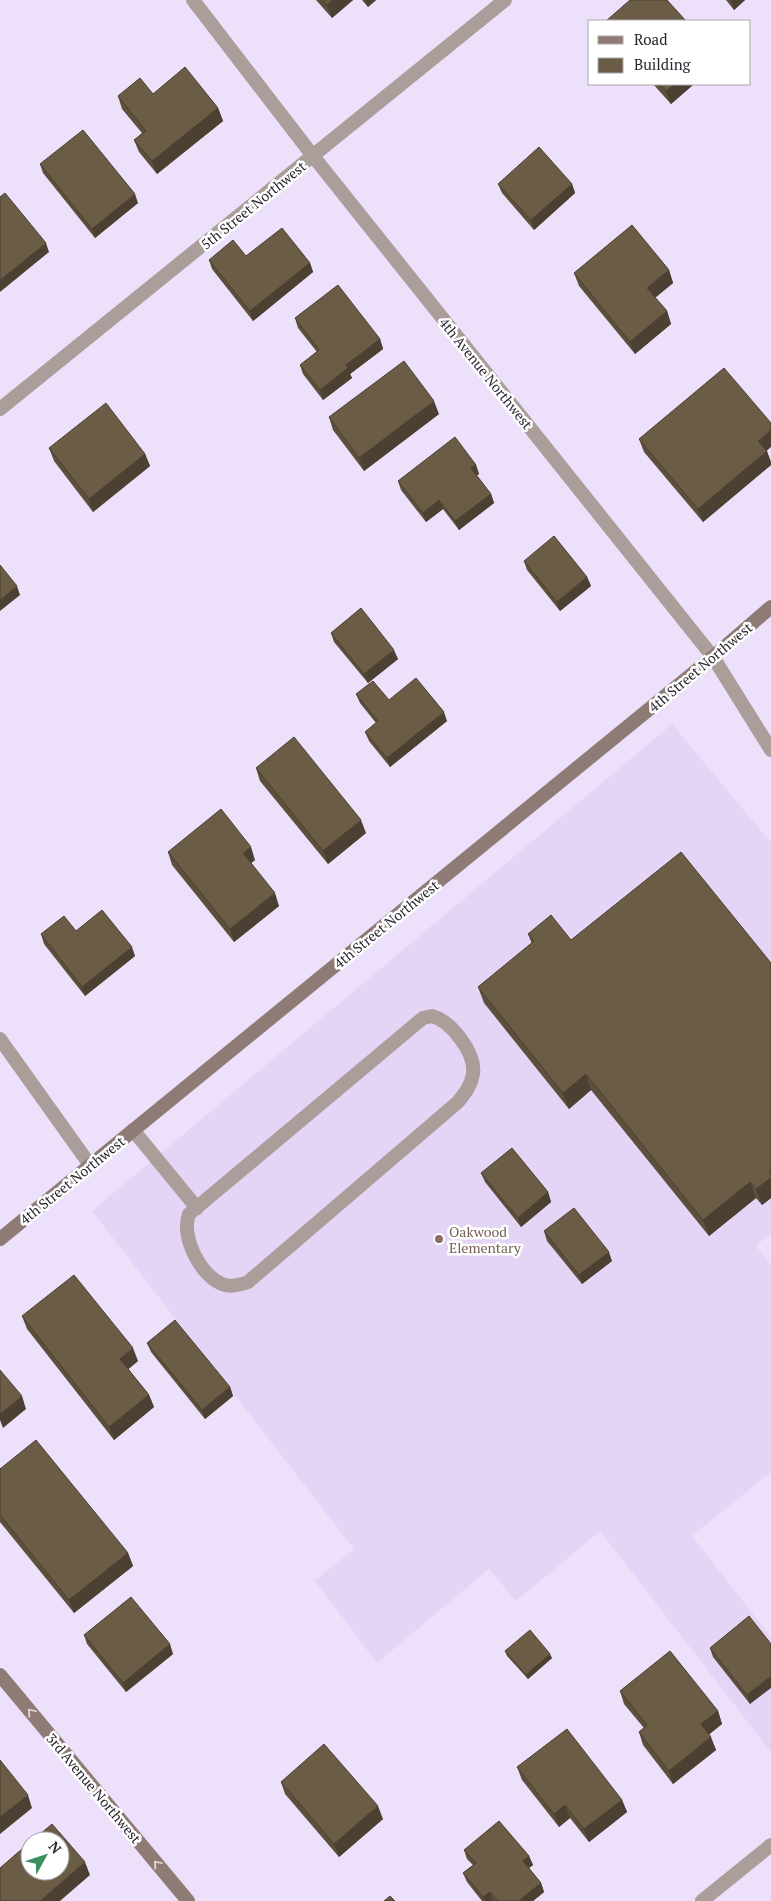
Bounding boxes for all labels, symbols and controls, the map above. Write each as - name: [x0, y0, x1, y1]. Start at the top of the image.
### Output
- legend: [588, 20, 751, 85]
- text: Road: [634, 29, 667, 49]
- text: Building: [634, 54, 692, 74]
- street label: 5th Street Northwest: [196, 156, 310, 253]
- street label: 4th Avenue Northwest: [435, 313, 537, 433]
- street label: 4th Street Northwest: [644, 617, 757, 716]
- street label: 4th Street Northwest: [329, 875, 443, 972]
- street label: 4th Street Northwest: [15, 1131, 129, 1228]
- place label: Oakwood Elementary: [449, 1222, 522, 1257]
- marker: Oakwood Elementary: [433, 1233, 445, 1245]
- one-way arrow: [27, 1708, 36, 1717]
- street label: 3rd Avenue Northwest: [43, 1730, 145, 1846]
- north arrow: [20, 1831, 70, 1881]
- one-way arrow: [154, 1860, 163, 1869]

